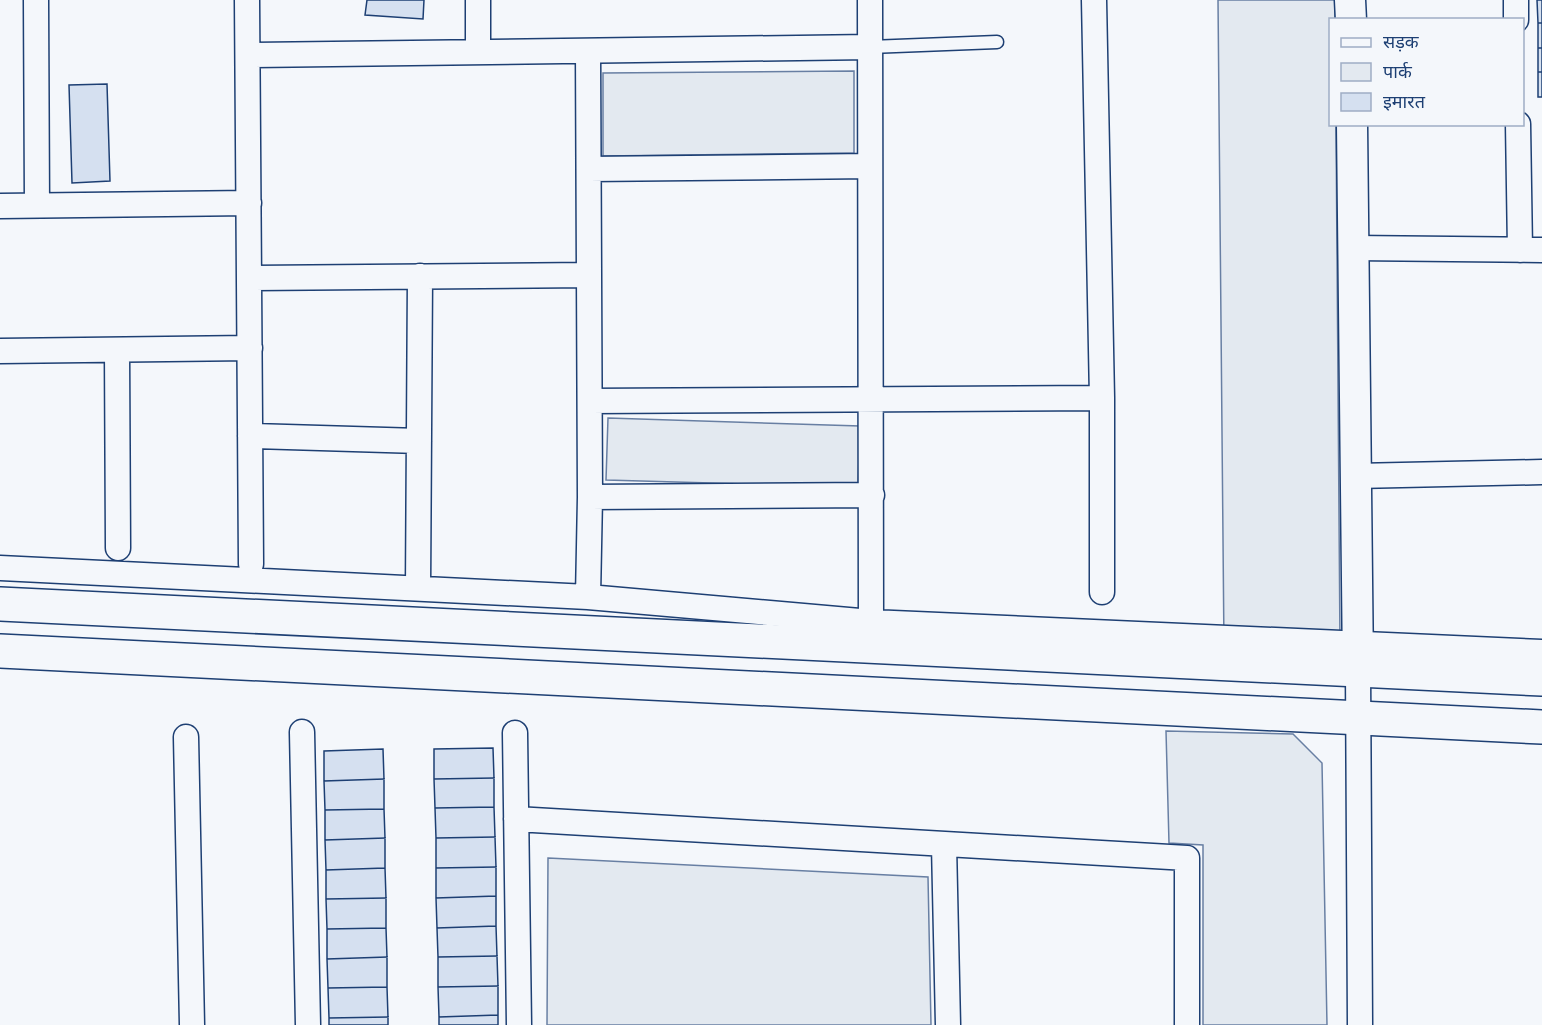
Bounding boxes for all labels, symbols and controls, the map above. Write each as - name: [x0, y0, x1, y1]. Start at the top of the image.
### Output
- legend: [1329, 18, 1524, 126]
- text: सड़क: [1383, 31, 1420, 53]
- text: पार्क: [1383, 61, 1413, 83]
- text: इमारत: [1383, 91, 1426, 113]

